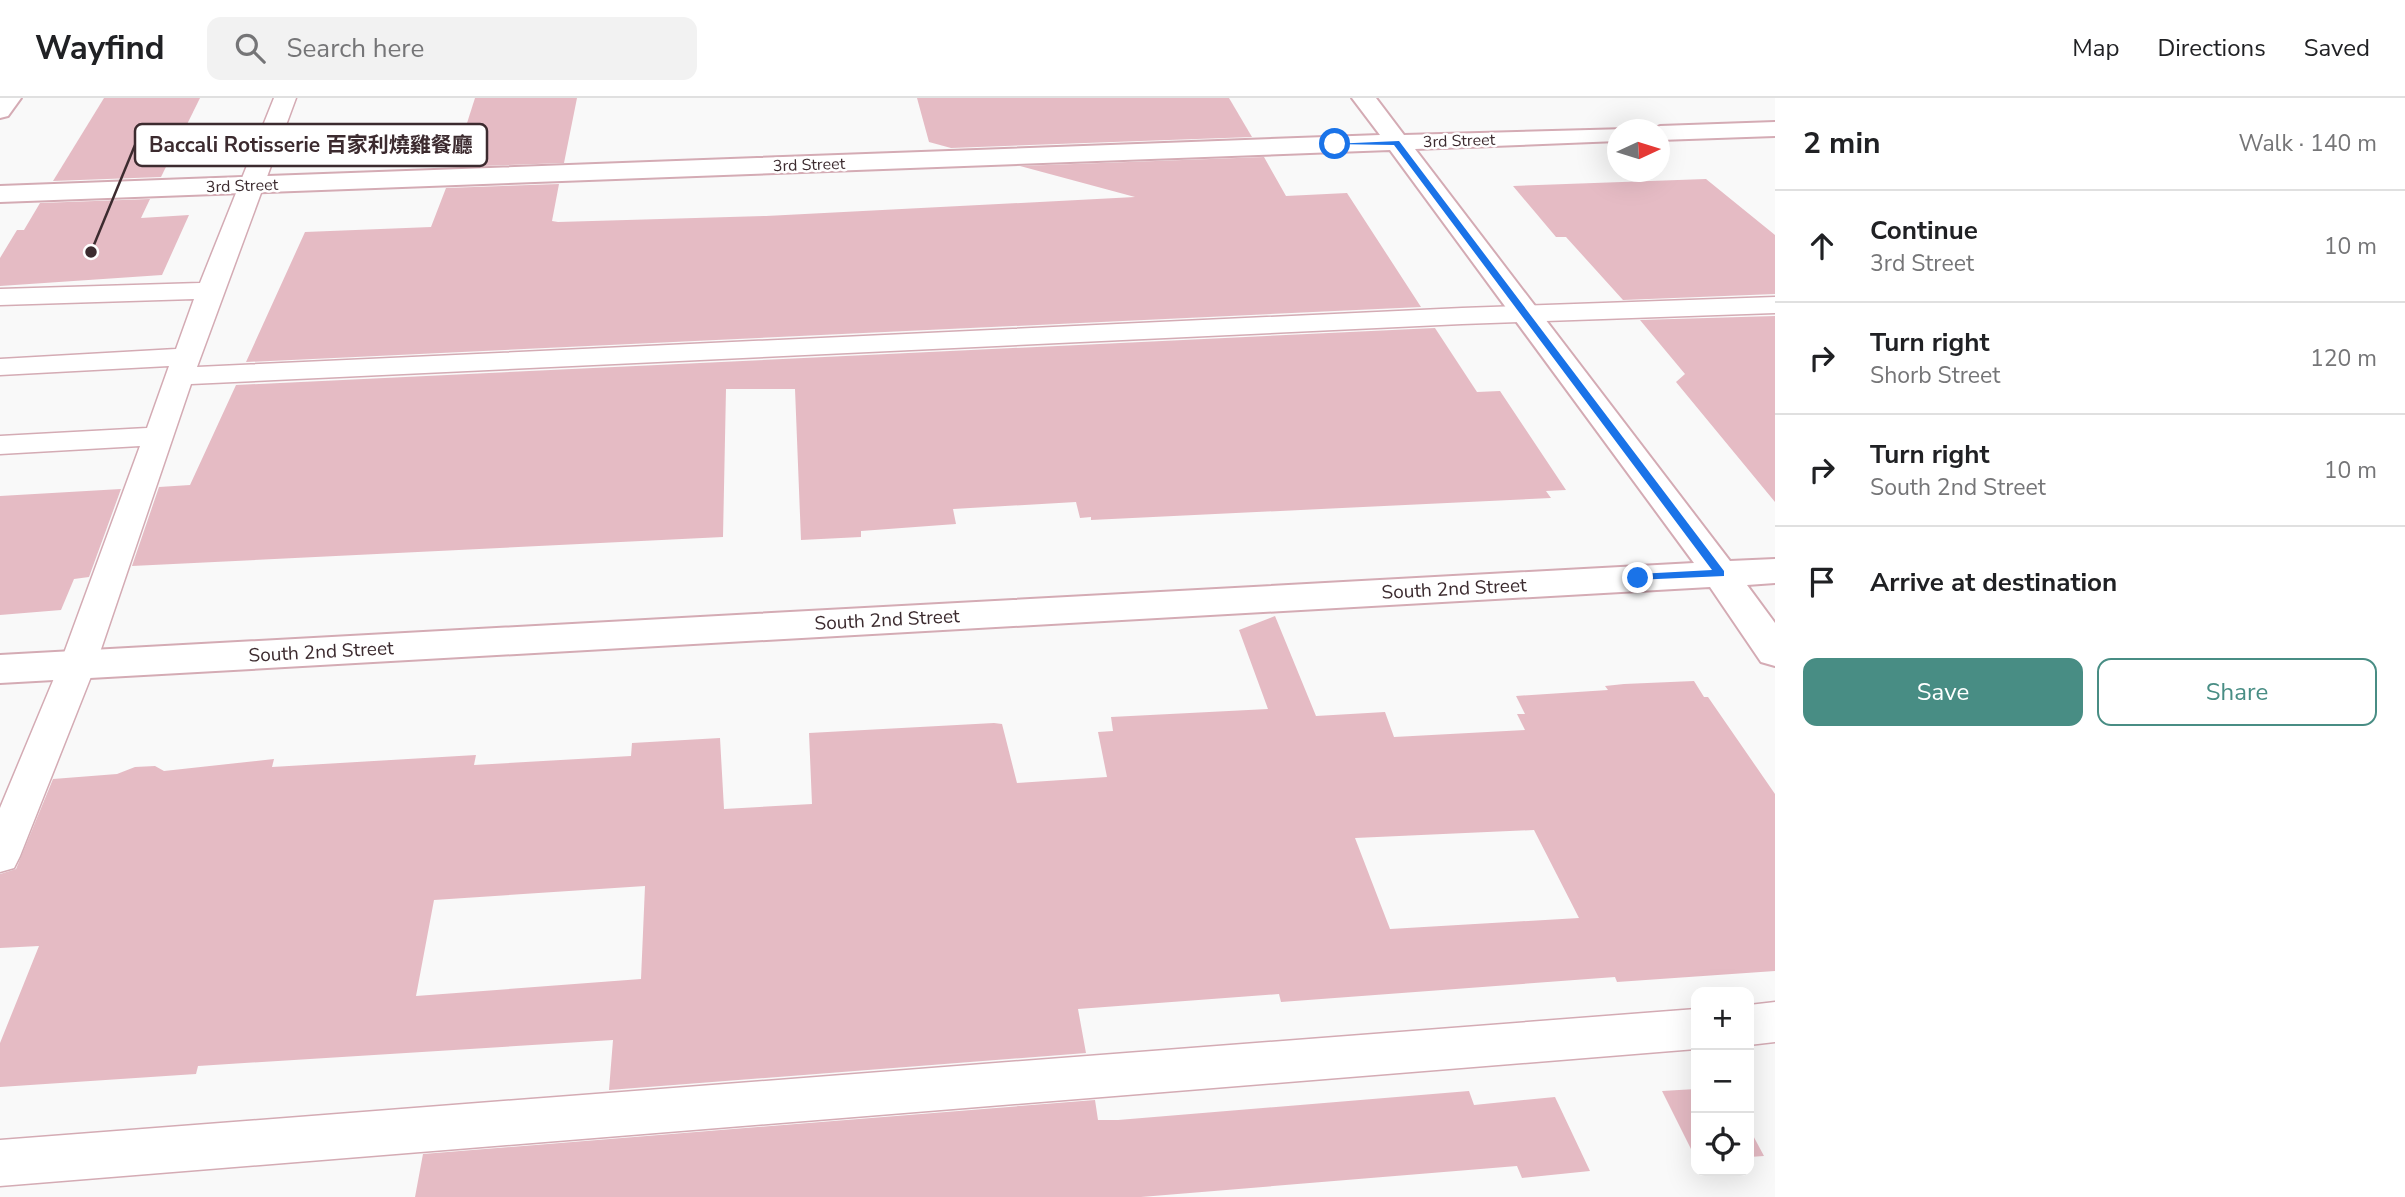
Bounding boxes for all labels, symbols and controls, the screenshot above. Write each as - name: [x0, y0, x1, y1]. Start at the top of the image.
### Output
- search box: [207, 17, 697, 80]
- text: Wayfind: [35, 26, 165, 71]
- icon: search: [231, 29, 269, 67]
- text: Search here: [287, 31, 424, 66]
- text: Map: [2072, 32, 2119, 64]
- text: Directions: [2157, 32, 2266, 64]
- text: Saved: [2304, 32, 2370, 64]
- north arrow: [1607, 119, 1670, 182]
- text: 2 min: [1803, 123, 1881, 164]
- callout: Baccali Rotisserie 百家利燒雞餐廳: [135, 124, 487, 166]
- route start: [1319, 128, 1350, 159]
- text: Walk · 140 m: [2238, 128, 2377, 159]
- street label: 3rd Street: [1423, 129, 1496, 153]
- text: Baccali Rotisserie 百家利燒雞餐廳: [149, 131, 473, 159]
- street label: 3rd Street: [773, 153, 846, 177]
- street label: 3rd Street: [206, 174, 279, 198]
- text: Continue: [1870, 213, 1978, 248]
- icon: ahead: [1803, 227, 1841, 265]
- text: 10 m: [2324, 231, 2377, 262]
- text: 3rd Street: [1870, 248, 1974, 279]
- text: Turn right: [1870, 325, 1989, 360]
- icon: right: [1803, 339, 1841, 377]
- text: 120 m: [2310, 343, 2377, 374]
- text: Shorb Street: [1870, 360, 2000, 391]
- text: Turn right: [1870, 437, 1989, 472]
- icon: right: [1803, 451, 1841, 489]
- text: 10 m: [2324, 455, 2377, 486]
- text: South 2nd Street: [1870, 472, 2046, 503]
- route end: [1622, 562, 1653, 593]
- icon: arrive: [1803, 563, 1841, 601]
- text: Arrive at destination: [1870, 565, 2117, 600]
- street label: South 2nd Street: [1381, 572, 1528, 606]
- street label: South 2nd Street: [814, 603, 961, 637]
- street label: South 2nd Street: [248, 635, 395, 669]
- button: Save: [1803, 658, 2083, 726]
- button: Share: [2097, 658, 2377, 726]
- map controls: [1691, 987, 1754, 1176]
- button: +: [1691, 987, 1754, 1050]
- button: −: [1691, 1050, 1754, 1113]
- button: locate: [1691, 1113, 1754, 1176]

